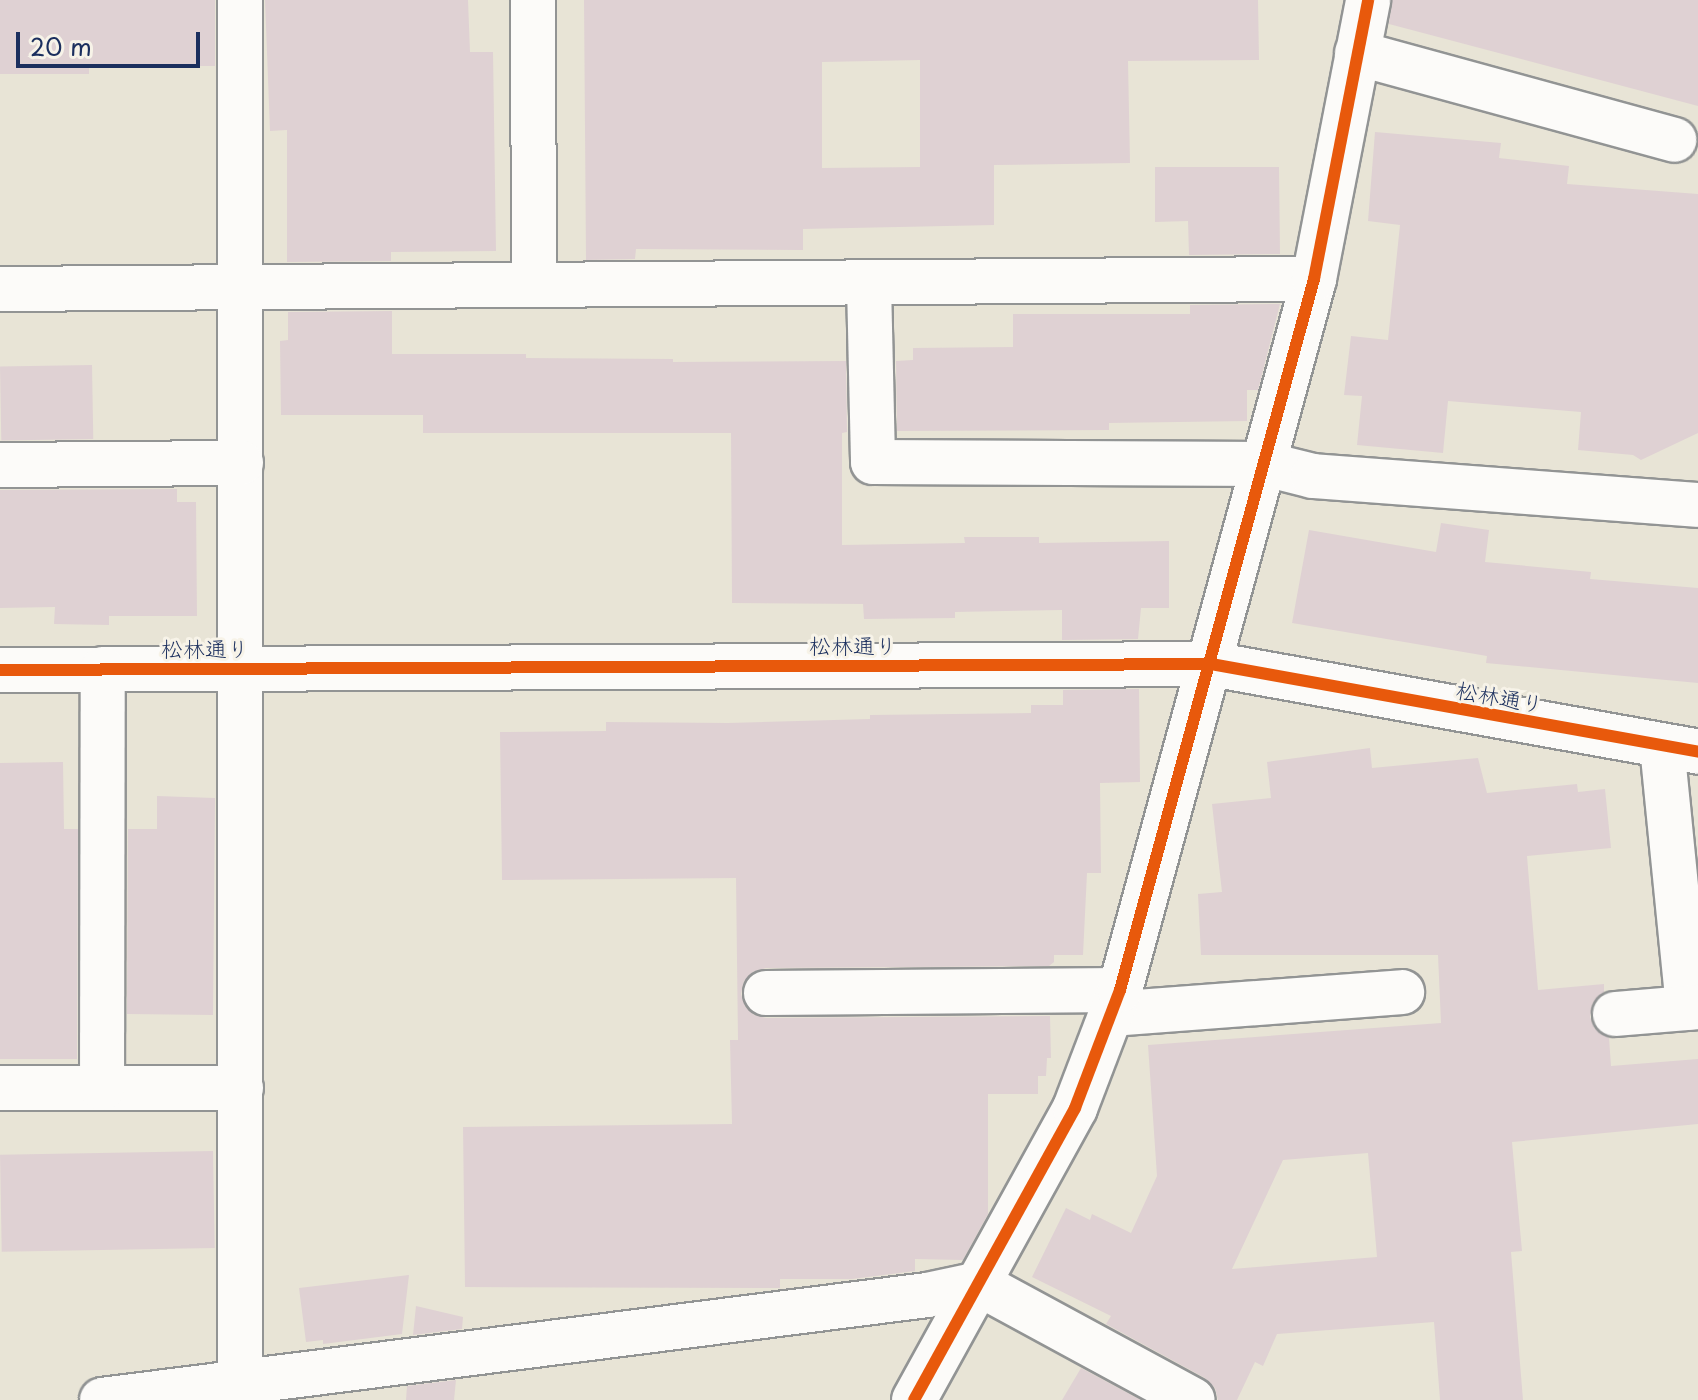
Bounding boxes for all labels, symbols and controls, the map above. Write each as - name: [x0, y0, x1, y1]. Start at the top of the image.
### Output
- scale bar: [20, 16, 204, 66]
- text: 20 m: [30, 28, 92, 64]
- street label: 松林通り: [809, 632, 897, 658]
- street label: 松林通り: [161, 635, 249, 661]
- street label: 松林通り: [1454, 675, 1546, 717]

